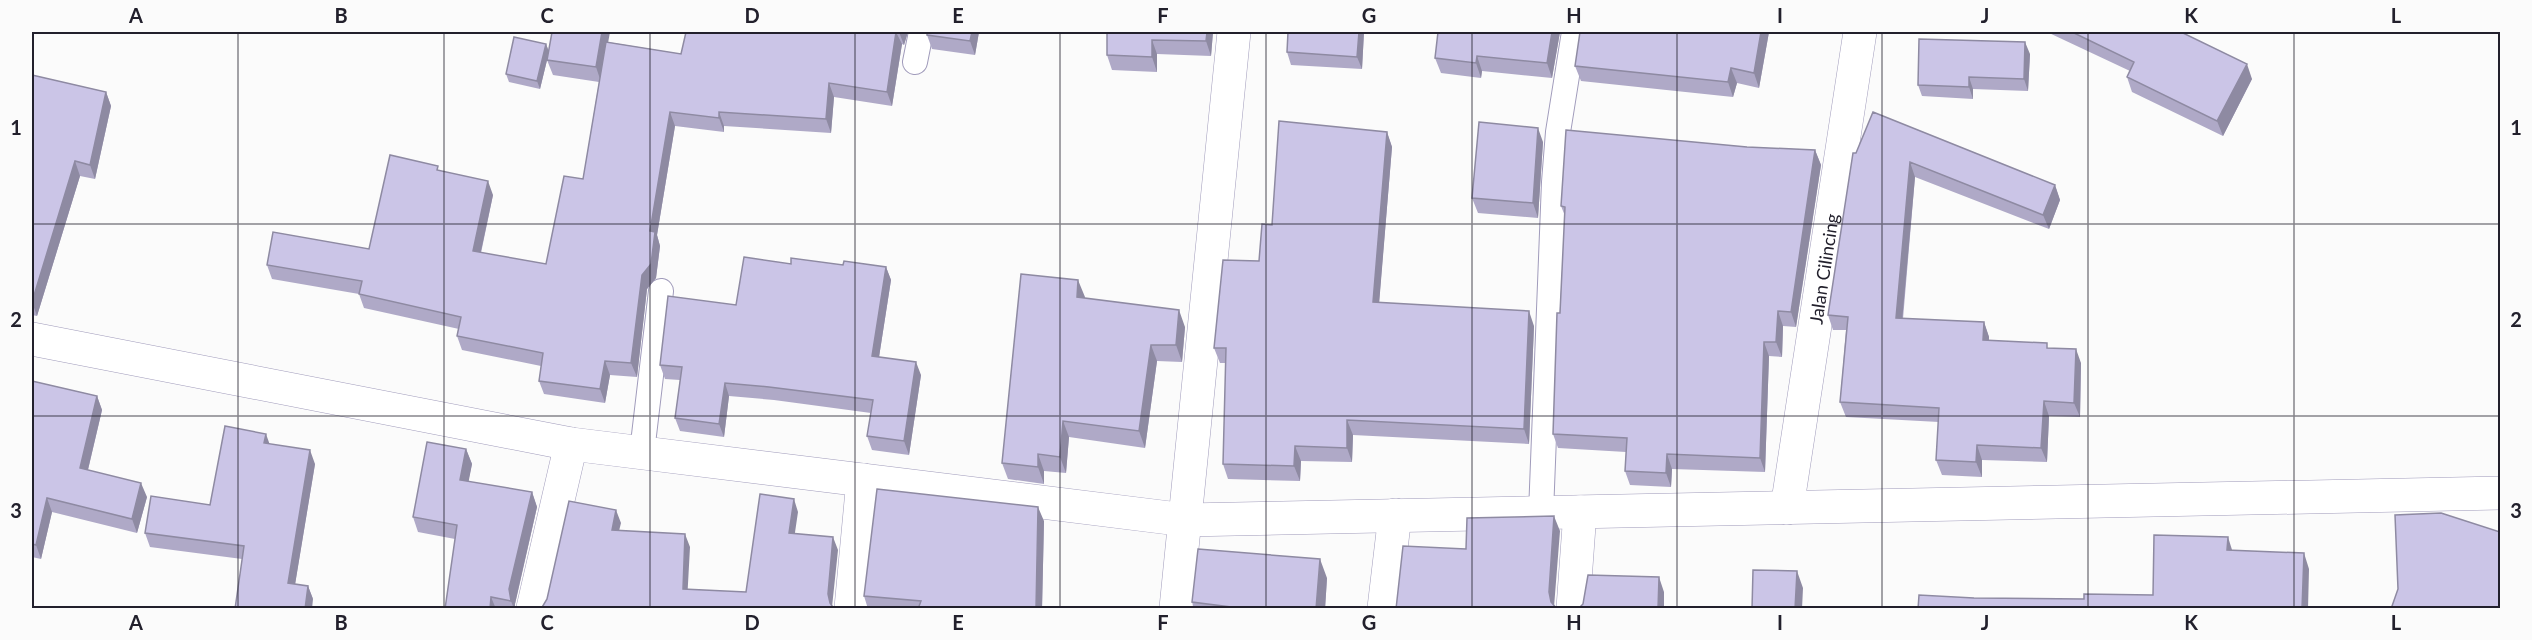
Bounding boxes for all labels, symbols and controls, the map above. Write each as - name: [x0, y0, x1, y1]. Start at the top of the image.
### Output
- text: A: [128, 3, 143, 27]
- text: B: [334, 3, 348, 27]
- text: C: [540, 3, 554, 27]
- text: D: [744, 3, 760, 27]
- text: E: [952, 3, 964, 27]
- text: F: [1157, 3, 1169, 27]
- text: G: [1362, 3, 1376, 27]
- text: H: [1566, 3, 1582, 27]
- text: I: [1777, 3, 1783, 27]
- text: J: [1981, 3, 1989, 27]
- text: K: [2184, 3, 2198, 27]
- text: L: [2391, 3, 2402, 27]
- text: 1: [10, 115, 22, 139]
- text: 1: [2510, 115, 2522, 139]
- street label: Jalan Cilincing: [1804, 212, 1843, 326]
- text: 2: [10, 307, 22, 331]
- text: 2: [2510, 307, 2522, 331]
- text: 3: [10, 498, 22, 522]
- text: 3: [2510, 498, 2522, 522]
- text: A: [128, 610, 143, 634]
- text: B: [334, 610, 348, 634]
- text: C: [540, 610, 554, 634]
- text: D: [744, 610, 760, 634]
- text: E: [952, 610, 964, 634]
- text: F: [1157, 610, 1169, 634]
- text: G: [1362, 610, 1376, 634]
- text: H: [1566, 610, 1582, 634]
- text: I: [1777, 610, 1783, 634]
- text: J: [1981, 610, 1989, 634]
- text: K: [2184, 610, 2198, 634]
- text: L: [2391, 610, 2402, 634]

